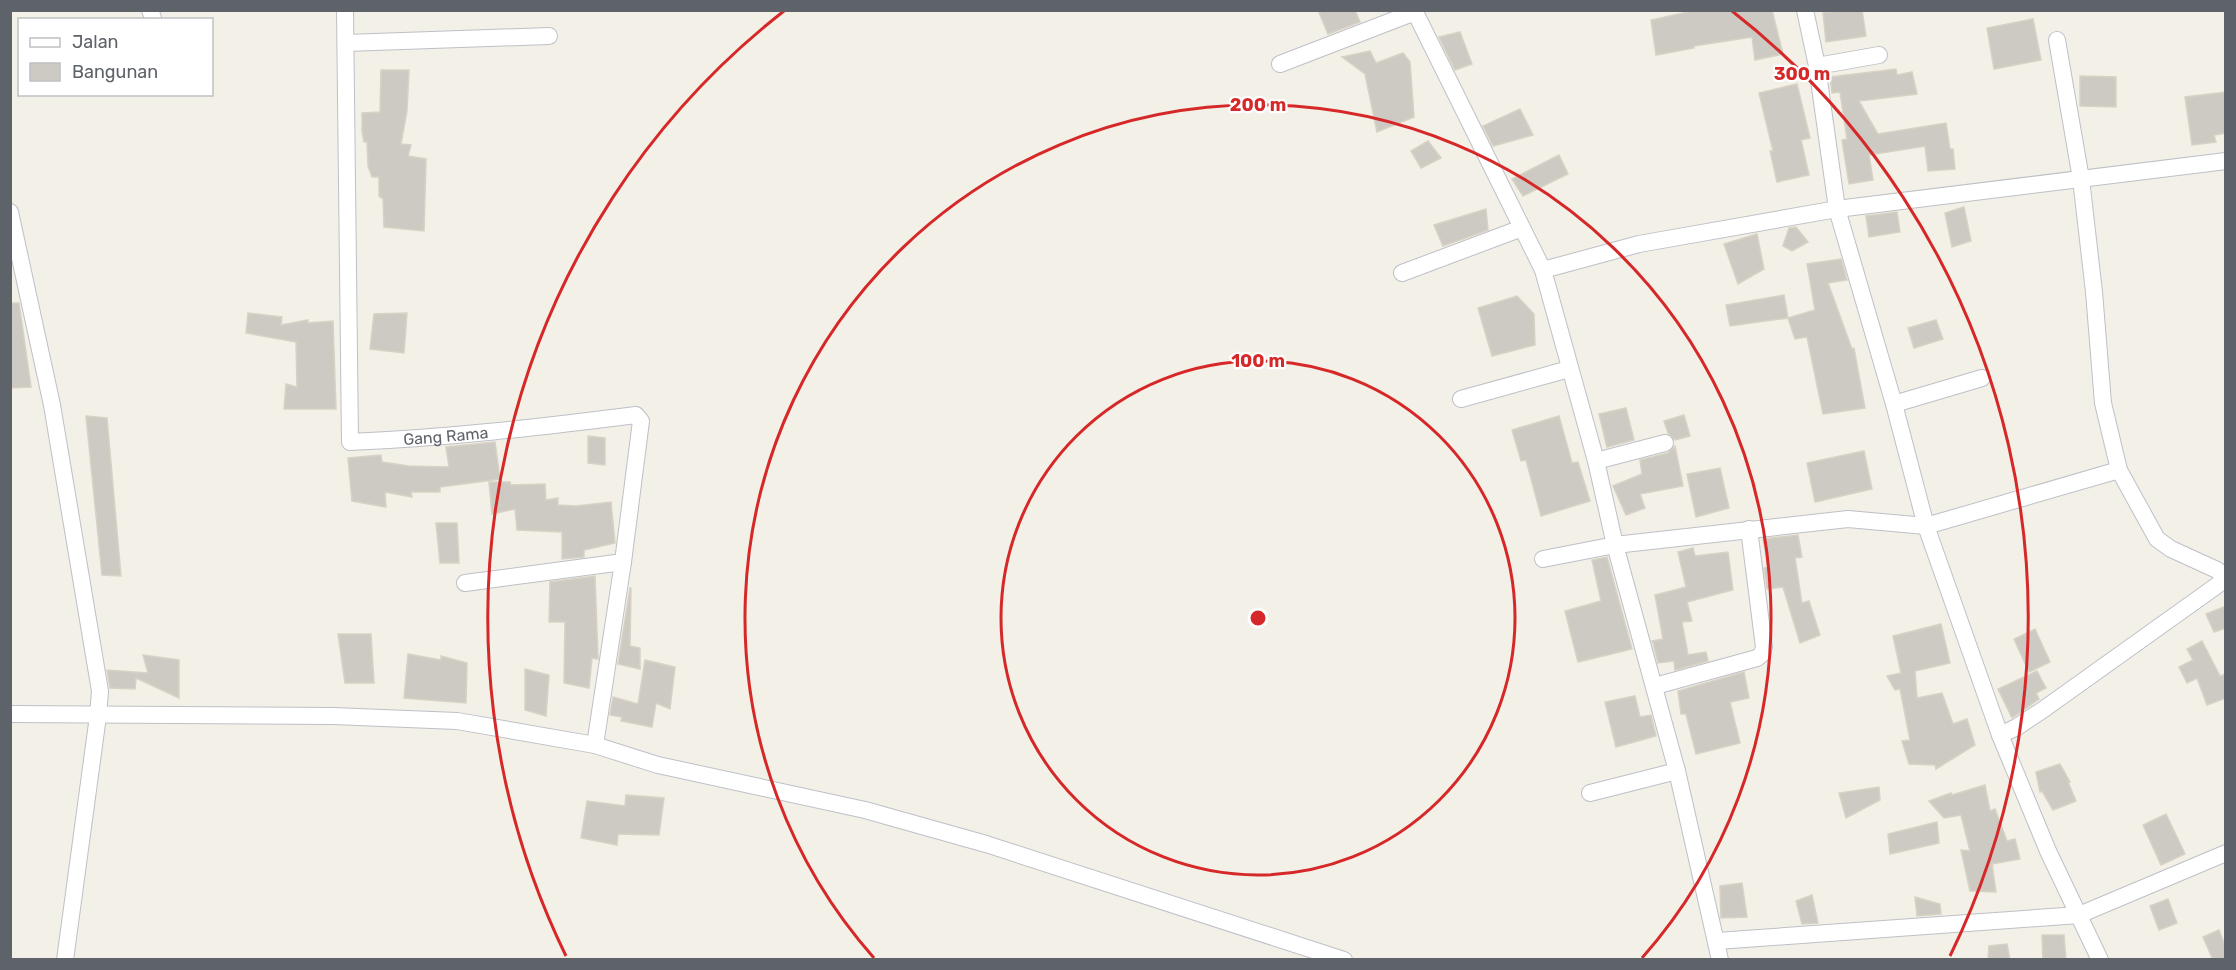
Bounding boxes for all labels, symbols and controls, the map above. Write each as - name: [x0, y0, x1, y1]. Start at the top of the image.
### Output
- legend: [18, 18, 213, 96]
- text: Jalan: [72, 31, 119, 53]
- text: Bangunan: [72, 61, 158, 83]
- text: 300 m: [1774, 63, 1830, 85]
- text: 200 m: [1230, 94, 1286, 116]
- text: 100 m: [1231, 350, 1285, 372]
- street label: Gang Rama: [403, 423, 489, 449]
- centre of rings: [1248, 608, 1268, 628]

